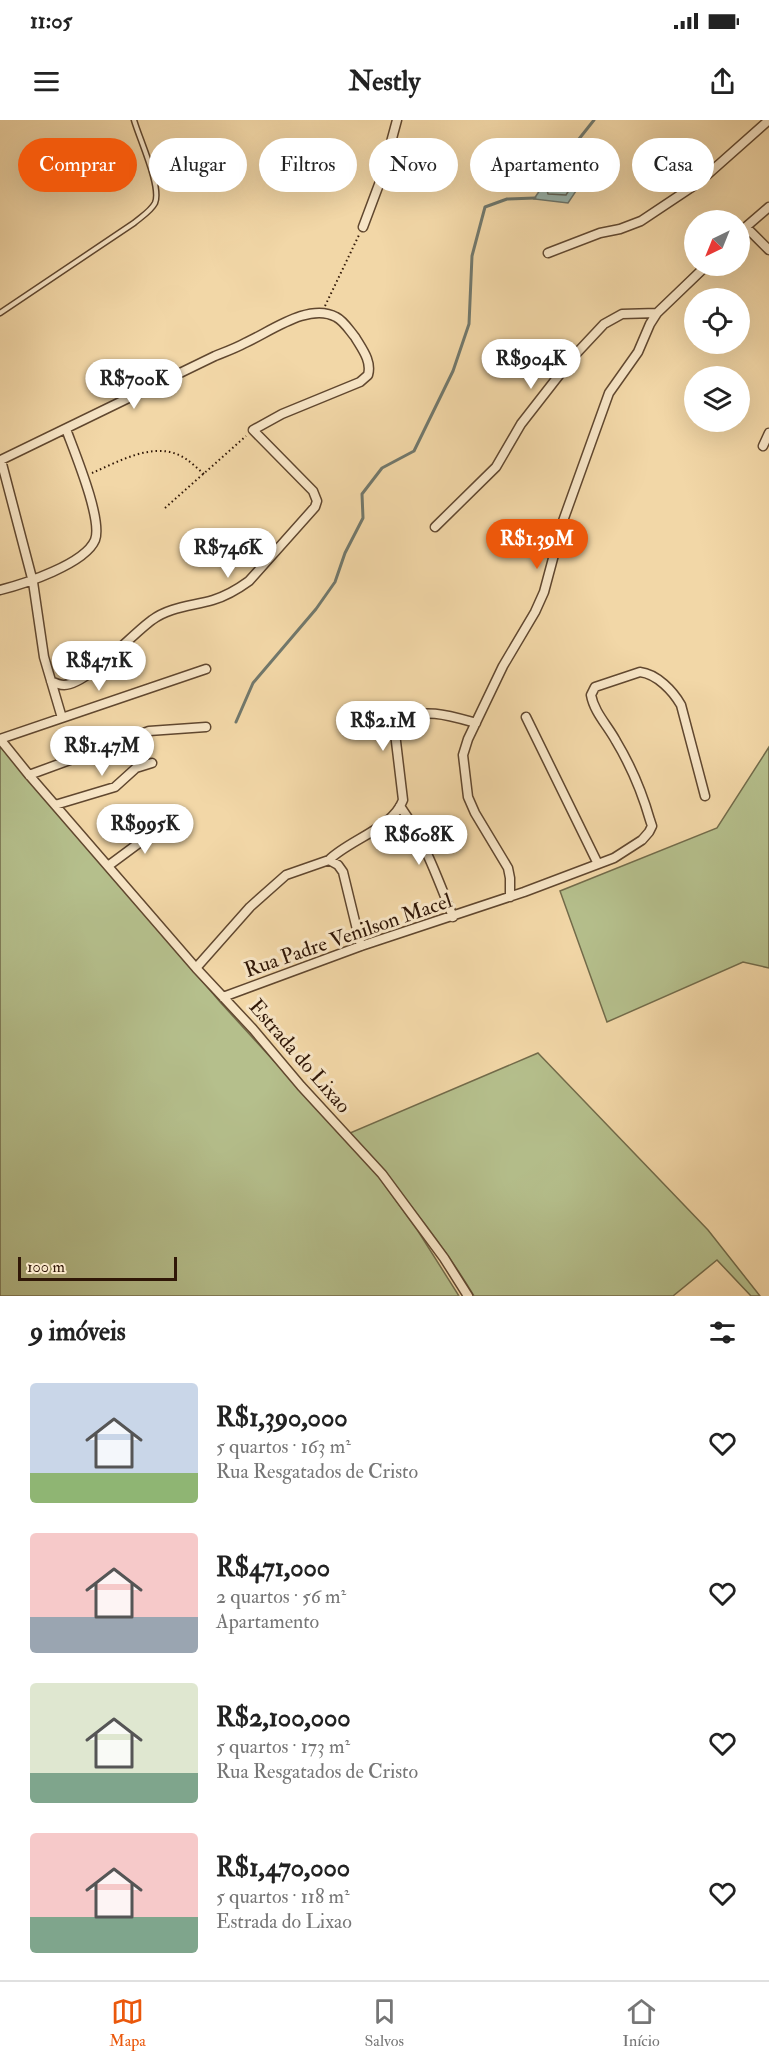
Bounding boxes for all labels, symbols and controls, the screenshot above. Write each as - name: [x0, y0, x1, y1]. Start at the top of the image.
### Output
- text: 11:05: [30, 7, 72, 35]
- icon: menu: [30, 65, 63, 98]
- text: Nestly: [349, 65, 420, 98]
- icon: share: [706, 65, 739, 98]
- chip: Comprar: [18, 138, 137, 192]
- chip: Alugar: [149, 138, 247, 192]
- chip: Filtros: [259, 138, 357, 192]
- chip: Novo: [369, 138, 458, 192]
- chip: Apartamento: [470, 138, 620, 192]
- chip: Casa: [632, 138, 714, 192]
- north arrow: [684, 210, 750, 276]
- map controls: [684, 210, 750, 432]
- button: locate: [684, 288, 750, 354]
- pin: R$904K: [482, 339, 580, 390]
- text: R$904K: [496, 346, 566, 371]
- pin: R$700K: [85, 359, 183, 410]
- text: R$700K: [99, 366, 169, 391]
- button: layers: [684, 366, 750, 432]
- pin: R$1.39M: [482, 519, 592, 570]
- text: R$1.39M: [500, 526, 574, 551]
- pin: R$746K: [179, 528, 277, 579]
- text: R$746K: [193, 535, 263, 560]
- pin: R$471K: [50, 641, 148, 692]
- text: R$471K: [66, 648, 132, 673]
- pin: R$2.1M: [334, 701, 432, 752]
- text: R$2.1M: [350, 708, 416, 733]
- pin: R$1.47M: [47, 726, 157, 777]
- text: R$1.47M: [64, 733, 140, 758]
- pin: R$995K: [96, 804, 194, 855]
- text: R$995K: [111, 811, 179, 836]
- pin: R$608K: [370, 815, 468, 866]
- text: R$608K: [384, 822, 454, 847]
- street label: Rua Padre Venilson Macel: [241, 887, 456, 984]
- street label: Estrada do Lixao: [243, 994, 357, 1119]
- scale bar: [18, 1254, 177, 1282]
- text: 100 m: [27, 1257, 65, 1277]
- text: 9 imóveis: [30, 1316, 126, 1348]
- icon: filters: [706, 1316, 739, 1349]
- text: R$1,390,000: [216, 1402, 348, 1434]
- icon: home: [78, 1407, 150, 1479]
- icon: heart: [706, 1427, 739, 1460]
- text: 5 quartos · 163 m²: [216, 1434, 351, 1459]
- text: Rua Resgatados de Cristo: [216, 1459, 418, 1484]
- text: R$471,000: [216, 1552, 330, 1584]
- icon: home: [78, 1557, 150, 1629]
- icon: heart: [706, 1577, 739, 1610]
- text: 2 quartos · 56 m²: [216, 1584, 346, 1609]
- text: Apartamento: [216, 1609, 319, 1634]
- text: R$2,100,000: [216, 1702, 351, 1734]
- icon: home: [78, 1707, 150, 1779]
- icon: heart: [706, 1727, 739, 1760]
- text: 5 quartos · 173 m²: [216, 1734, 350, 1759]
- text: Rua Resgatados de Cristo: [216, 1759, 418, 1784]
- text: R$1,470,000: [216, 1852, 350, 1884]
- icon: home: [78, 1857, 150, 1929]
- icon: heart: [706, 1877, 739, 1910]
- text: 5 quartos · 118 m²: [216, 1884, 350, 1909]
- text: Estrada do Lixao: [216, 1909, 352, 1934]
- tab: Mapa: [109, 1995, 146, 2051]
- tab: Salvos: [364, 1995, 404, 2051]
- tab: Início: [622, 1995, 660, 2051]

